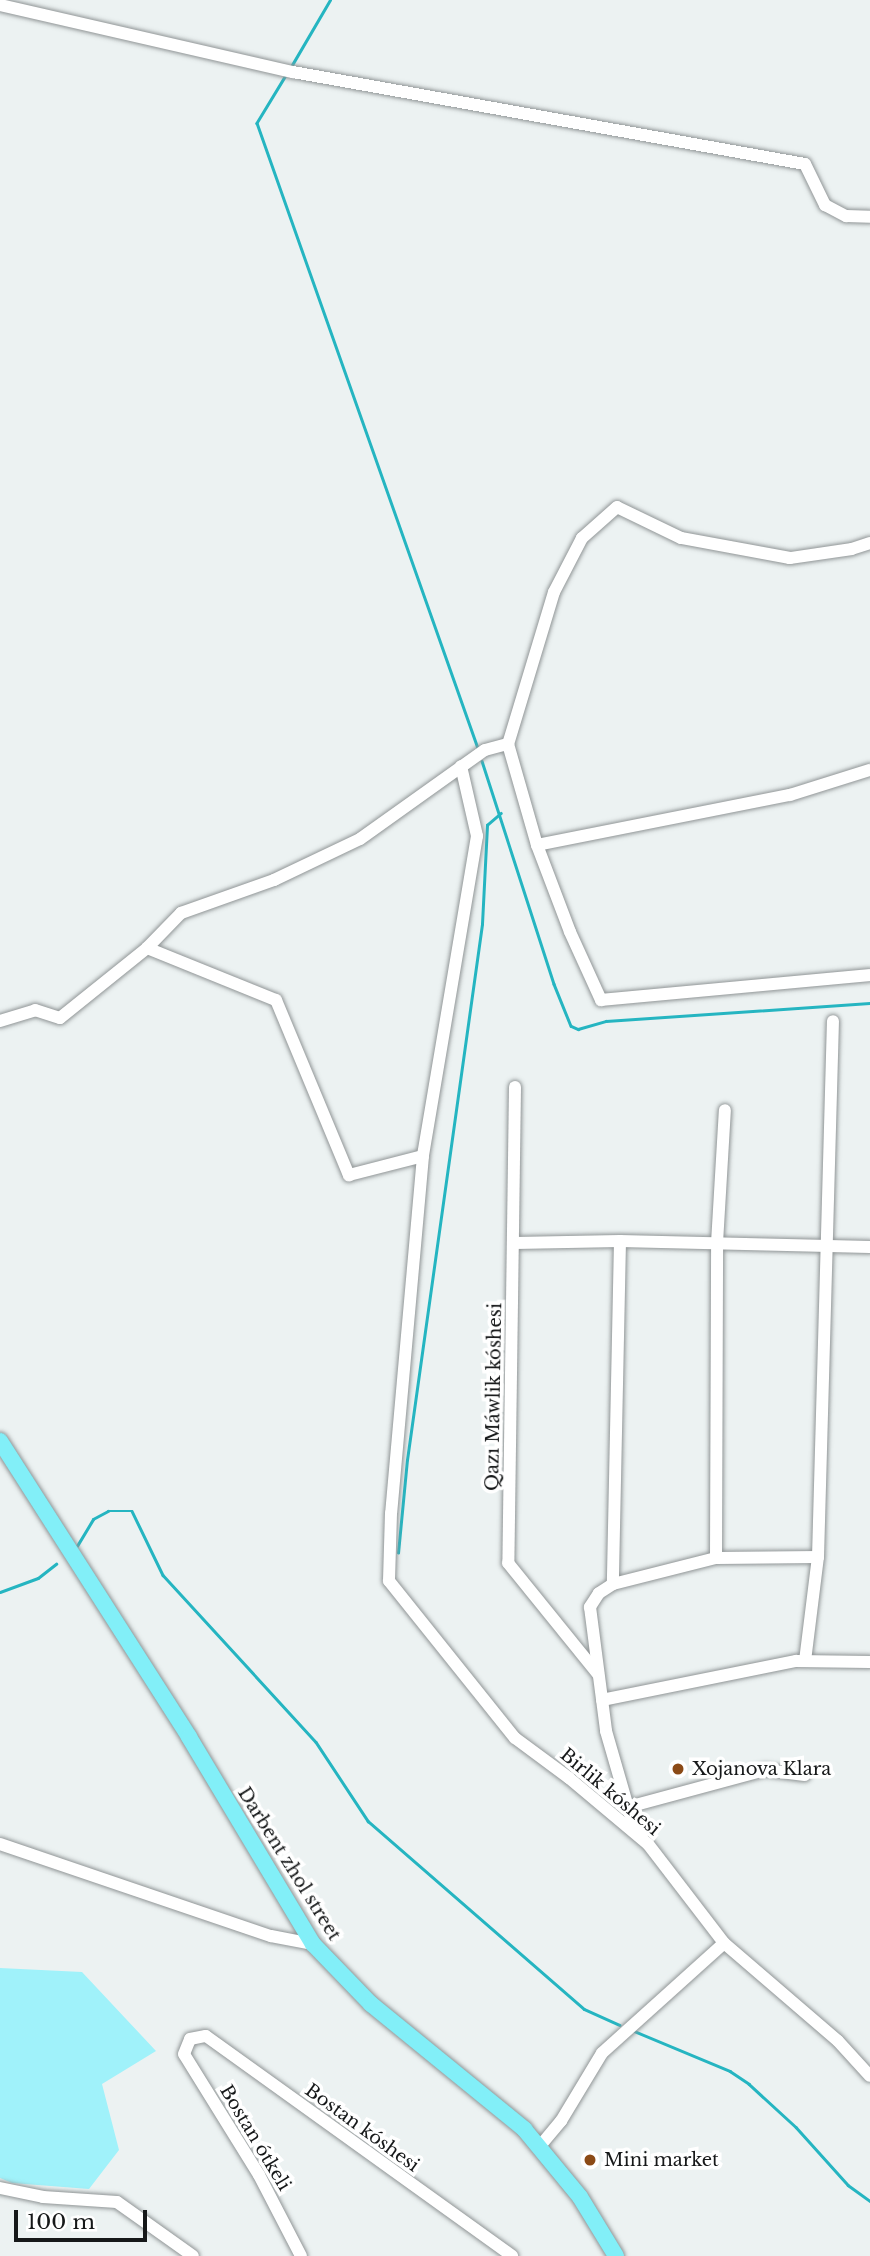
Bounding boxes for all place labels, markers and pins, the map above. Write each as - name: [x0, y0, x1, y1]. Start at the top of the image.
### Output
- place label: Xojanova Klara: [692, 1758, 831, 1780]
- marker: Xojanova Klara: [670, 1761, 686, 1777]
- place label: Mini market: [604, 2149, 719, 2171]
- marker: Mini market: [582, 2152, 598, 2168]

